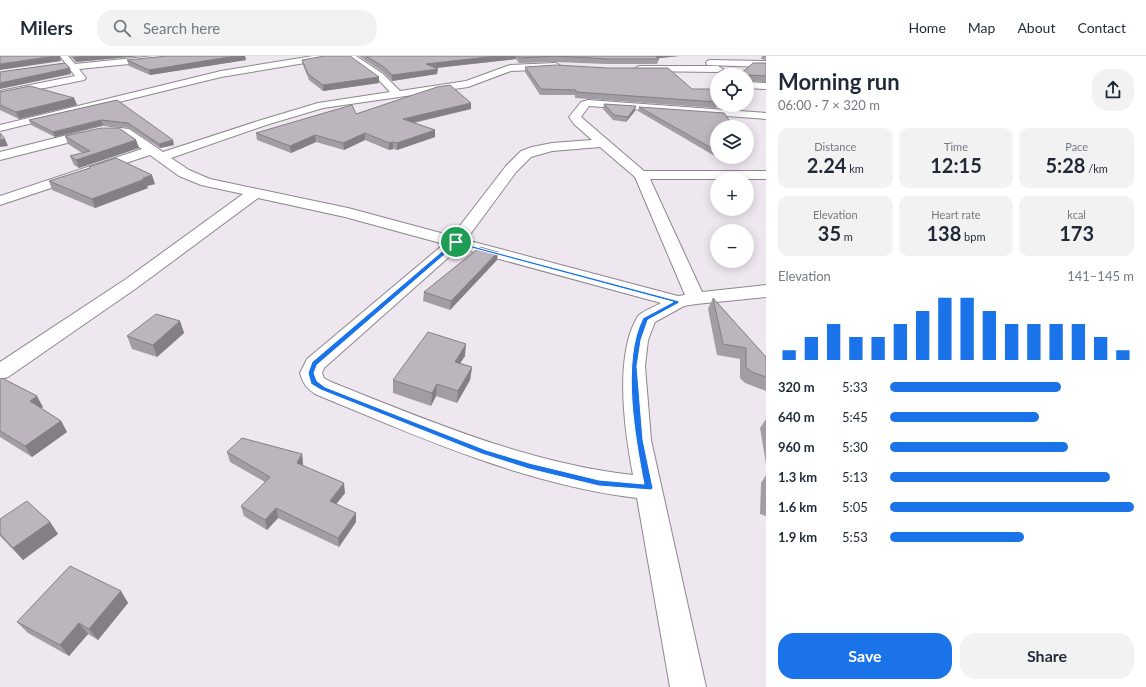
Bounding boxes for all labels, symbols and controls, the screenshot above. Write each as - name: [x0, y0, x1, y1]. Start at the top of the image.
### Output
- search box: [97, 10, 377, 46]
- text: Milers: [20, 16, 73, 39]
- icon: search: [111, 17, 133, 39]
- text: Search here: [143, 19, 220, 37]
- text: Home: [908, 19, 946, 36]
- text: Map: [968, 19, 995, 36]
- text: About: [1017, 19, 1055, 36]
- text: Contact: [1077, 19, 1126, 36]
- map controls: [710, 68, 754, 268]
- button: locate: [710, 68, 754, 112]
- text: Morning run: [778, 68, 900, 95]
- button: share: [1092, 69, 1134, 111]
- text: 06:00 · 7 × 320 m: [778, 97, 880, 113]
- button: layers: [710, 120, 754, 164]
- text: Distance: [814, 140, 856, 153]
- text: Time: [944, 140, 968, 153]
- text: Pace: [1065, 140, 1088, 153]
- text: 2.24: [807, 153, 846, 177]
- text: 12:15: [930, 153, 982, 177]
- text: 5:28: [1045, 153, 1085, 177]
- text: km: [846, 162, 864, 175]
- text: /km: [1085, 162, 1108, 175]
- button: +: [710, 172, 754, 216]
- text: Elevation: [813, 208, 858, 221]
- text: Heart rate: [931, 208, 981, 221]
- text: kcal: [1067, 208, 1086, 221]
- text: 35: [818, 221, 841, 245]
- text: 138: [926, 221, 961, 245]
- text: 173: [1059, 221, 1094, 245]
- button: −: [710, 224, 754, 268]
- pin: [439, 225, 473, 259]
- text: m: [841, 230, 853, 243]
- text: bpm: [961, 230, 986, 243]
- icon: arrive: [445, 231, 467, 253]
- text: Elevation: [778, 268, 831, 284]
- text: 141–145 m: [1067, 268, 1134, 284]
- text: 320 m: [778, 379, 815, 395]
- text: 5:33: [842, 379, 868, 395]
- text: 640 m: [778, 409, 815, 425]
- text: 5:45: [842, 409, 868, 425]
- text: 960 m: [778, 439, 815, 455]
- text: 5:30: [842, 439, 868, 455]
- text: 1.3 km: [778, 469, 817, 485]
- text: 5:13: [842, 469, 868, 485]
- text: 1.6 km: [778, 499, 817, 515]
- text: 5:05: [842, 499, 868, 515]
- text: 1.9 km: [778, 529, 817, 545]
- text: 5:53: [842, 529, 868, 545]
- button: Save: [778, 633, 952, 679]
- button: Share: [960, 633, 1134, 679]

